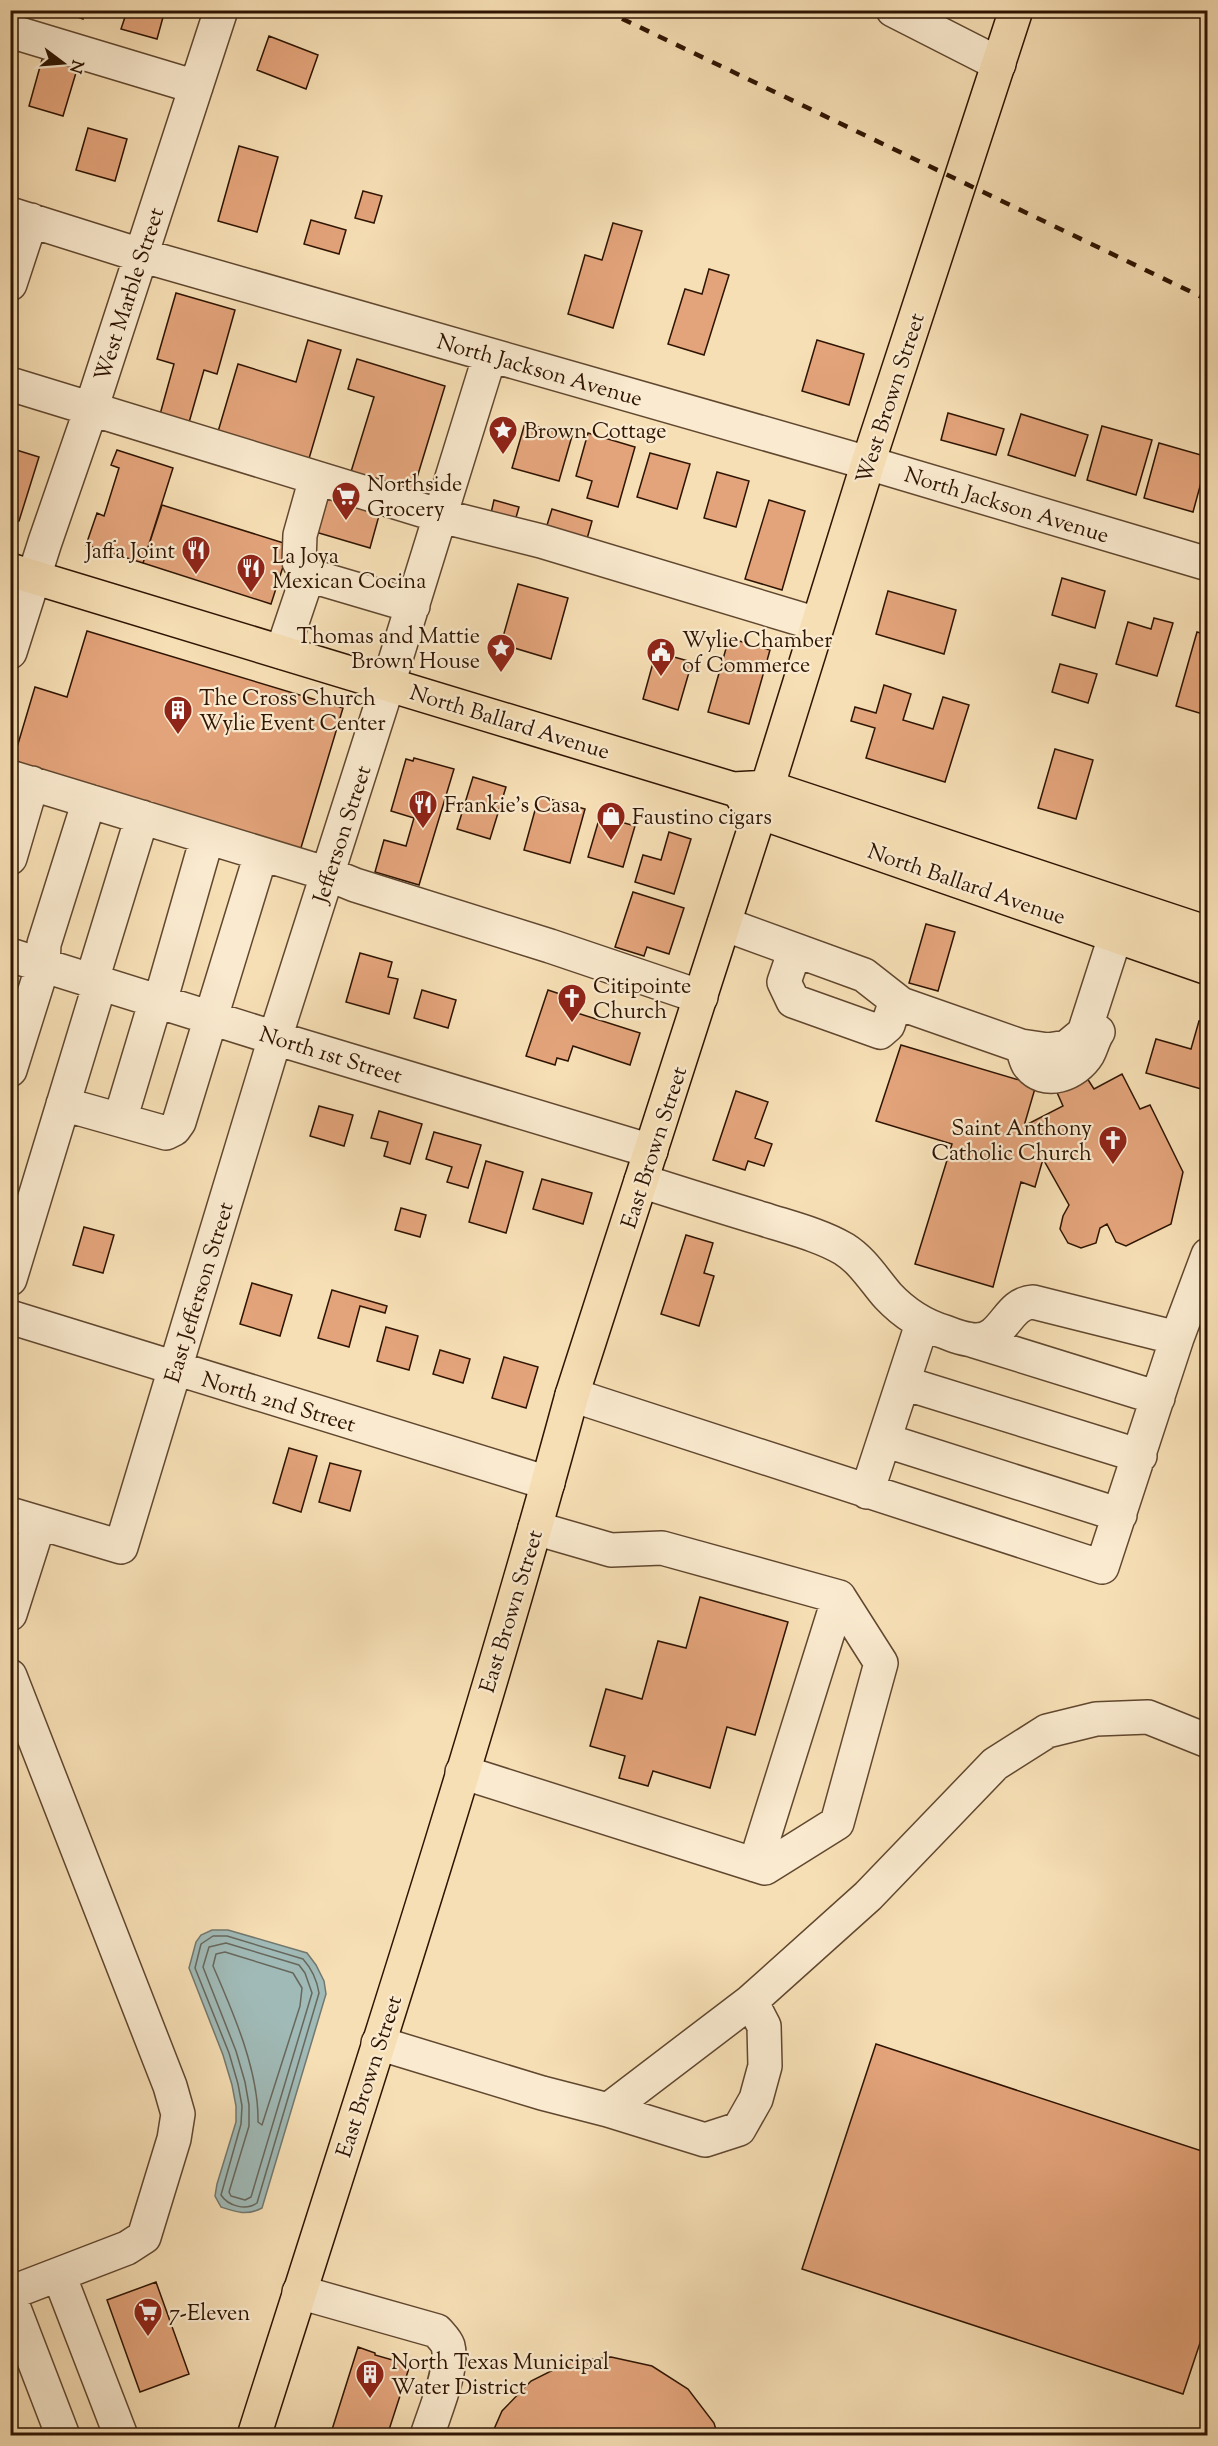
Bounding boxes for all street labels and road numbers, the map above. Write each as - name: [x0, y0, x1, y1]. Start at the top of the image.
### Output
- street label: West Marble Street: [88, 203, 174, 386]
- street label: West Brown Street: [849, 309, 935, 488]
- street label: North Jackson Avenue: [433, 327, 646, 417]
- street label: North Jackson Avenue: [900, 460, 1112, 553]
- street label: North Ballard Avenue: [405, 678, 613, 770]
- street label: Jefferson Street: [306, 761, 381, 909]
- street label: North Ballard Avenue: [863, 837, 1069, 935]
- street label: North 1st Street: [255, 1020, 406, 1094]
- street label: East Brown Street: [615, 1062, 697, 1233]
- street label: East Jefferson Street: [158, 1198, 244, 1387]
- street label: North 2nd Street: [197, 1365, 360, 1443]
- street label: East Brown Street: [473, 1526, 553, 1697]
- street label: East Brown Street: [330, 1991, 412, 2162]

